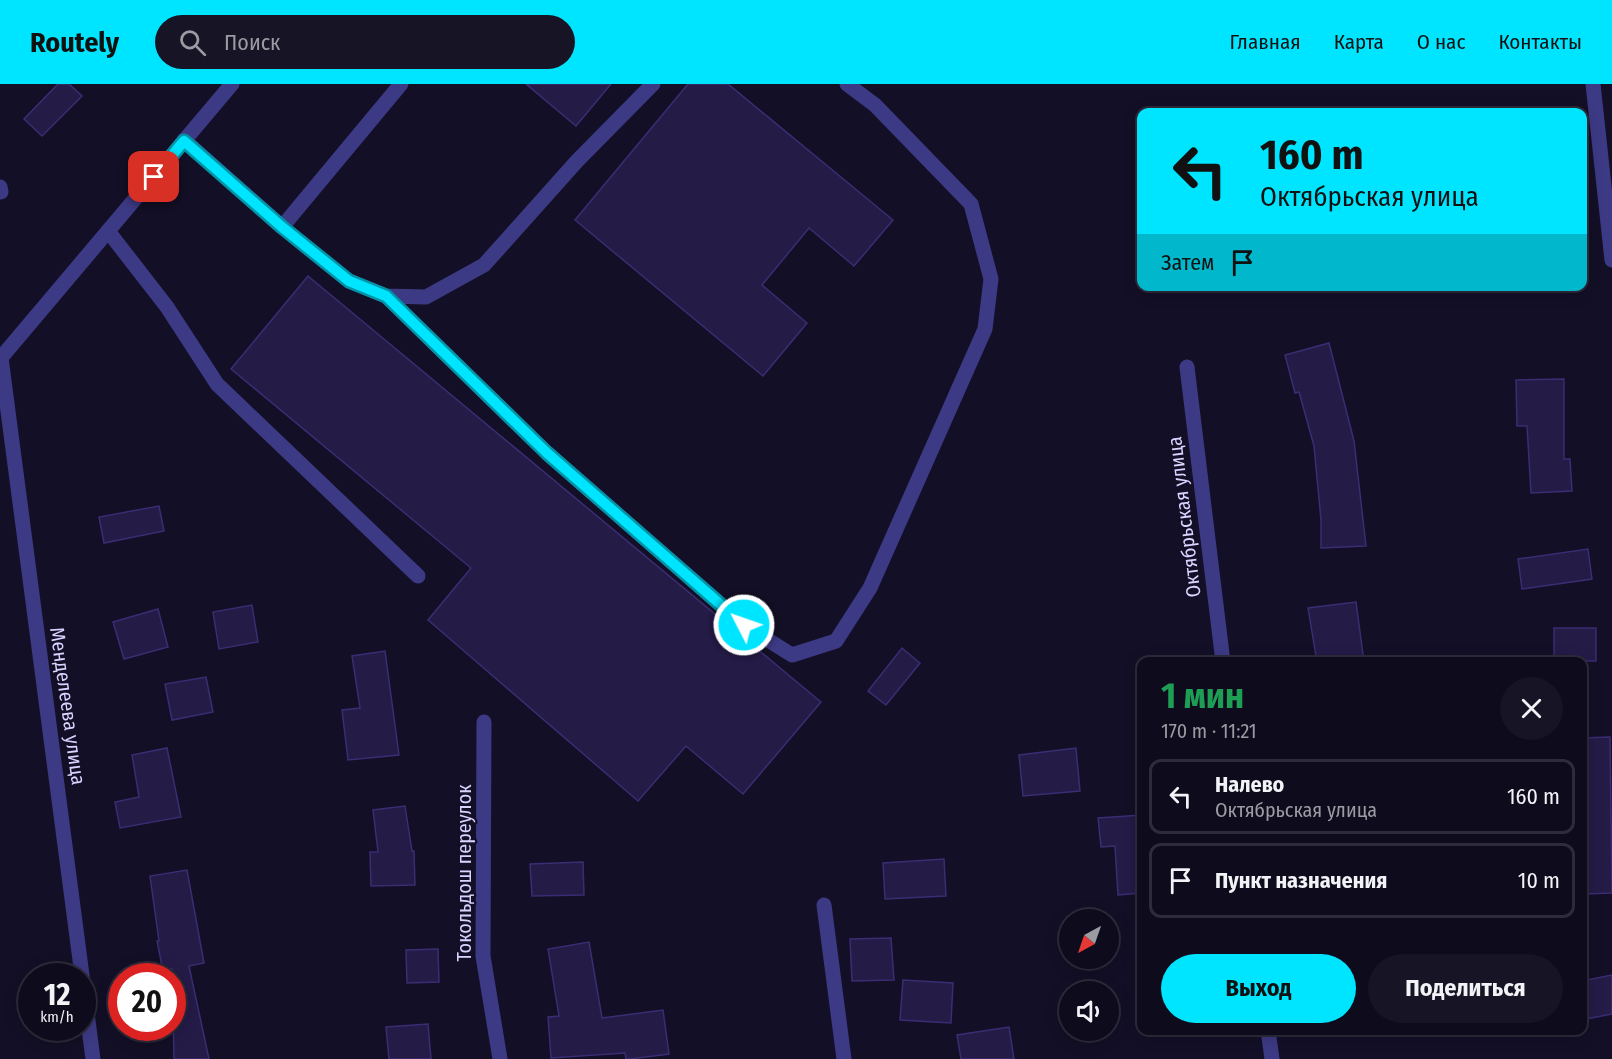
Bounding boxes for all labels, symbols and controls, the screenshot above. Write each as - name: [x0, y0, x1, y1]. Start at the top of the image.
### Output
- search box: [155, 15, 575, 69]
- text: Routely: [30, 26, 119, 59]
- icon: search: [176, 26, 209, 59]
- text: Поиск: [224, 29, 280, 56]
- text: Главная: [1230, 29, 1301, 55]
- text: Карта: [1334, 29, 1384, 55]
- text: О нас: [1417, 29, 1465, 55]
- text: Контакты: [1498, 29, 1582, 55]
- text: 160 m: [1260, 130, 1363, 180]
- icon: left: [1161, 132, 1239, 210]
- pin: [128, 151, 179, 202]
- icon: arrive: [137, 160, 170, 193]
- text: Октябрьская улица: [1260, 181, 1479, 213]
- icon: arrive: [1226, 246, 1259, 279]
- text: Затем: [1161, 249, 1214, 276]
- street label: Октябрьская улица: [1162, 435, 1206, 599]
- position arrow: [712, 593, 776, 657]
- street label: Менделеева улица: [45, 626, 91, 786]
- text: 1 мин: [1161, 674, 1244, 718]
- button: close: [1500, 677, 1563, 740]
- text: 170 m · 11:21: [1161, 719, 1257, 743]
- text: Налево: [1215, 771, 1284, 798]
- icon: left: [1164, 780, 1197, 813]
- text: 160 m: [1507, 783, 1560, 810]
- street label: Токольдош переулок: [452, 784, 476, 962]
- text: Октябрьская улица: [1215, 798, 1377, 822]
- icon: arrive: [1164, 864, 1197, 897]
- text: Пункт назначения: [1215, 867, 1387, 894]
- text: 10 m: [1518, 867, 1560, 894]
- north arrow: [1059, 909, 1119, 969]
- map controls: [1059, 909, 1119, 1041]
- button: Выход: [1161, 954, 1356, 1023]
- button: Поделиться: [1368, 954, 1563, 1023]
- speed limit sign: 20: [108, 963, 186, 1041]
- text: 12: [44, 977, 70, 1013]
- button: sound: [1059, 981, 1119, 1041]
- text: km/h: [40, 1008, 74, 1026]

